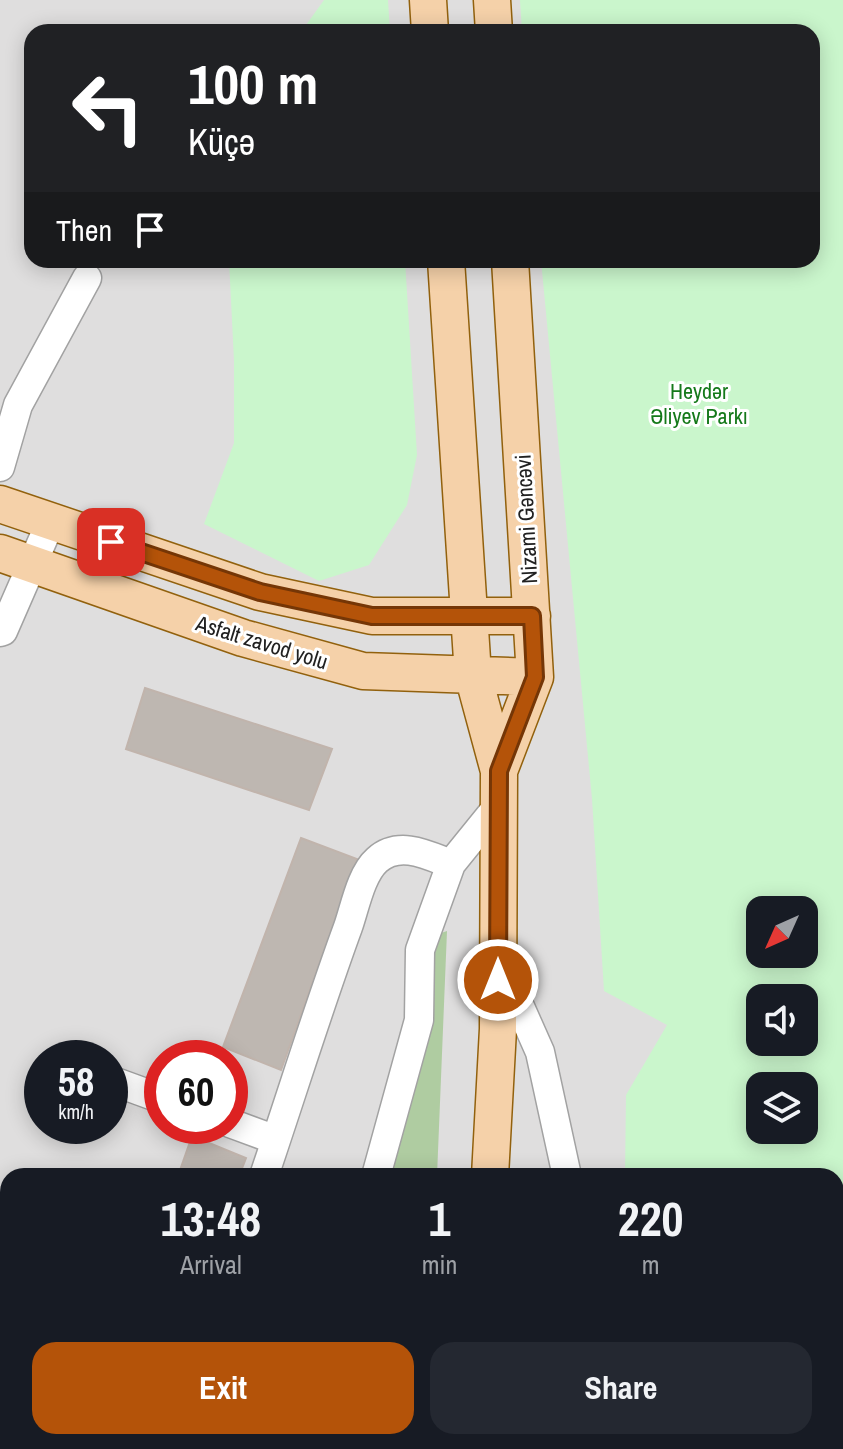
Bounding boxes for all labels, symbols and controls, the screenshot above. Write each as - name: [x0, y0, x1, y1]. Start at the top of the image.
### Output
- text: 100 m: [188, 46, 318, 121]
- icon: left: [56, 56, 160, 160]
- text: Küçə: [188, 118, 255, 166]
- icon: arrive: [128, 208, 172, 252]
- text: Then: [56, 210, 112, 250]
- park label: Heydər Əliyev Parkı: [650, 376, 748, 431]
- street label: Nizami Gəncəvi: [508, 454, 544, 584]
- pin: [77, 508, 145, 576]
- icon: arrive: [89, 520, 133, 564]
- street label: Asfalt zavod yolu: [191, 607, 332, 676]
- north arrow: [746, 896, 818, 968]
- map controls: [746, 896, 818, 1144]
- position arrow: [456, 938, 540, 1022]
- button: sound: [746, 984, 818, 1056]
- speed limit sign: 60: [144, 1040, 248, 1144]
- text: 58: [58, 1055, 94, 1108]
- button: layers: [746, 1072, 818, 1144]
- text: km/h: [58, 1098, 94, 1125]
- text: 13:48: [161, 1186, 261, 1251]
- text: 1: [429, 1186, 450, 1251]
- text: 220: [618, 1186, 683, 1251]
- text: Arrival: [180, 1247, 242, 1282]
- text: min: [422, 1247, 457, 1282]
- text: m: [642, 1247, 660, 1282]
- button: Exit: [32, 1342, 414, 1434]
- button: Share: [430, 1342, 812, 1434]

